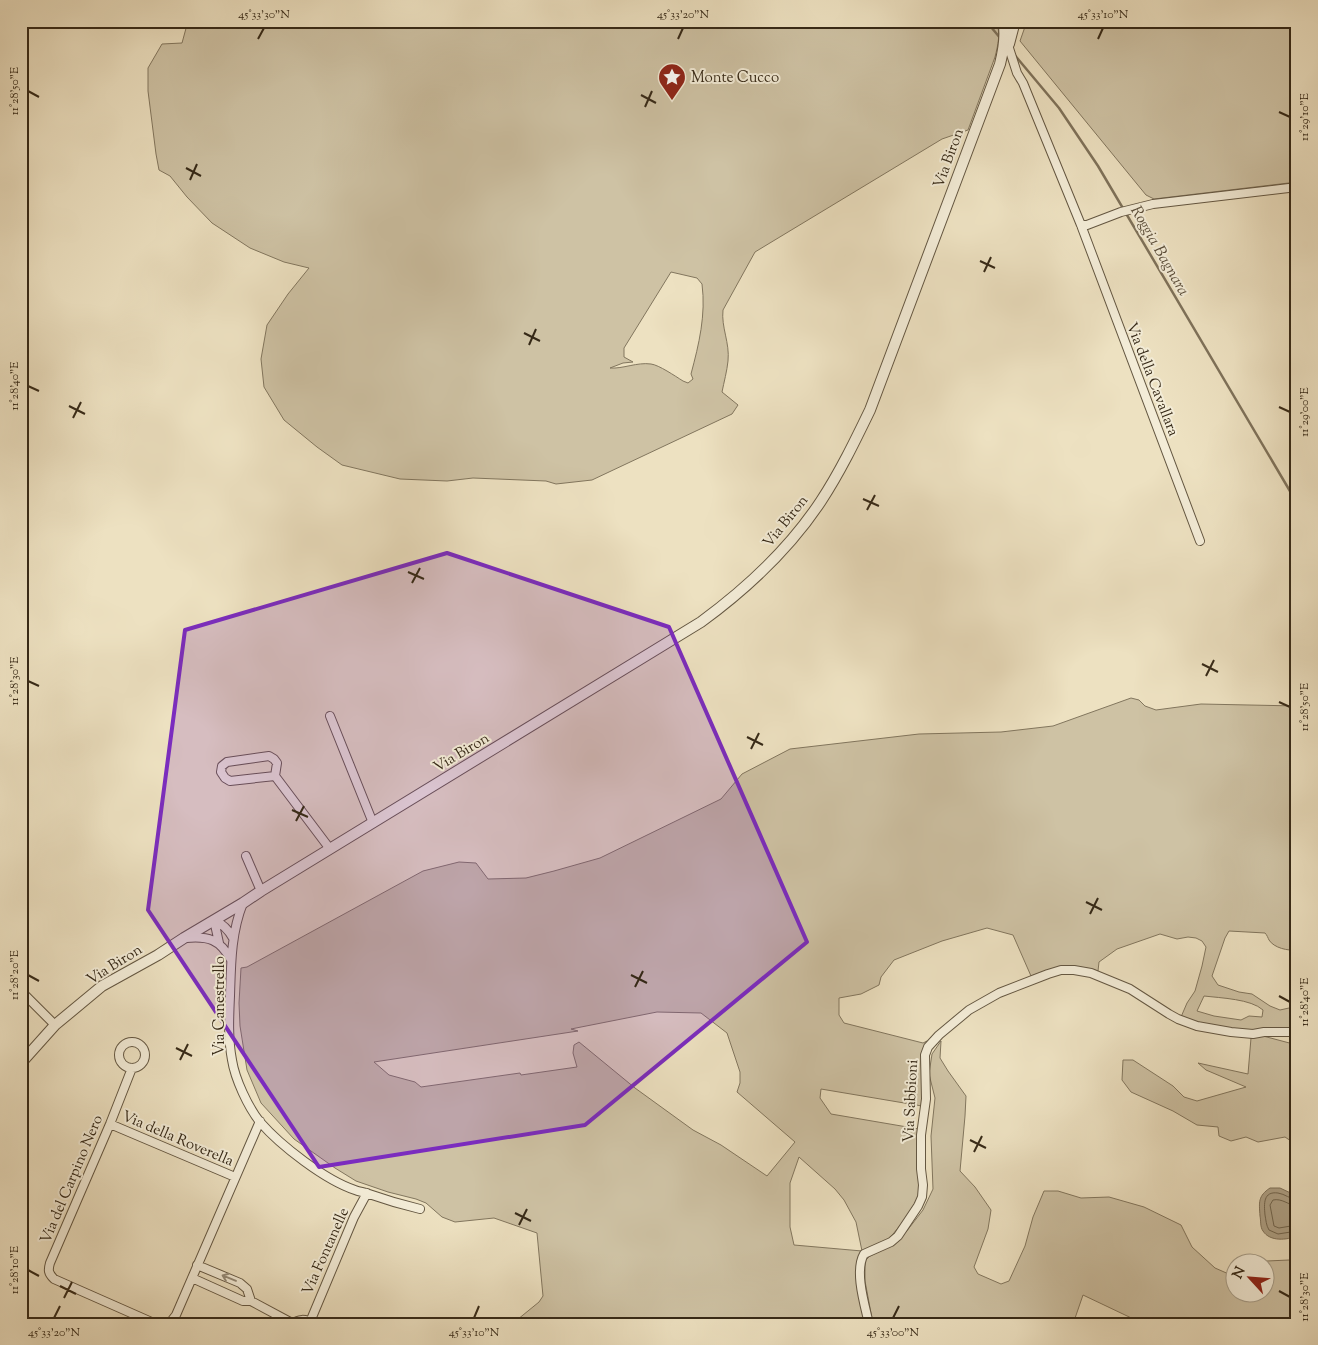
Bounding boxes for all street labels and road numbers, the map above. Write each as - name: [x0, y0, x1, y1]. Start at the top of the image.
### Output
- street label: Via Biron: [929, 126, 970, 191]
- street label: Via della Cavallara: [1120, 320, 1183, 440]
- street label: Via Biron: [759, 491, 814, 553]
- street label: Via Biron: [430, 728, 494, 778]
- street label: Via Biron: [83, 940, 147, 991]
- street label: Via Canestrello: [210, 956, 231, 1056]
- street label: Via Sabbioni: [899, 1059, 924, 1143]
- street label: Via della Roverella: [118, 1106, 237, 1172]
- street label: Via del Carpino Nero: [36, 1112, 109, 1247]
- street label: Via Fontanelle: [298, 1205, 355, 1299]

